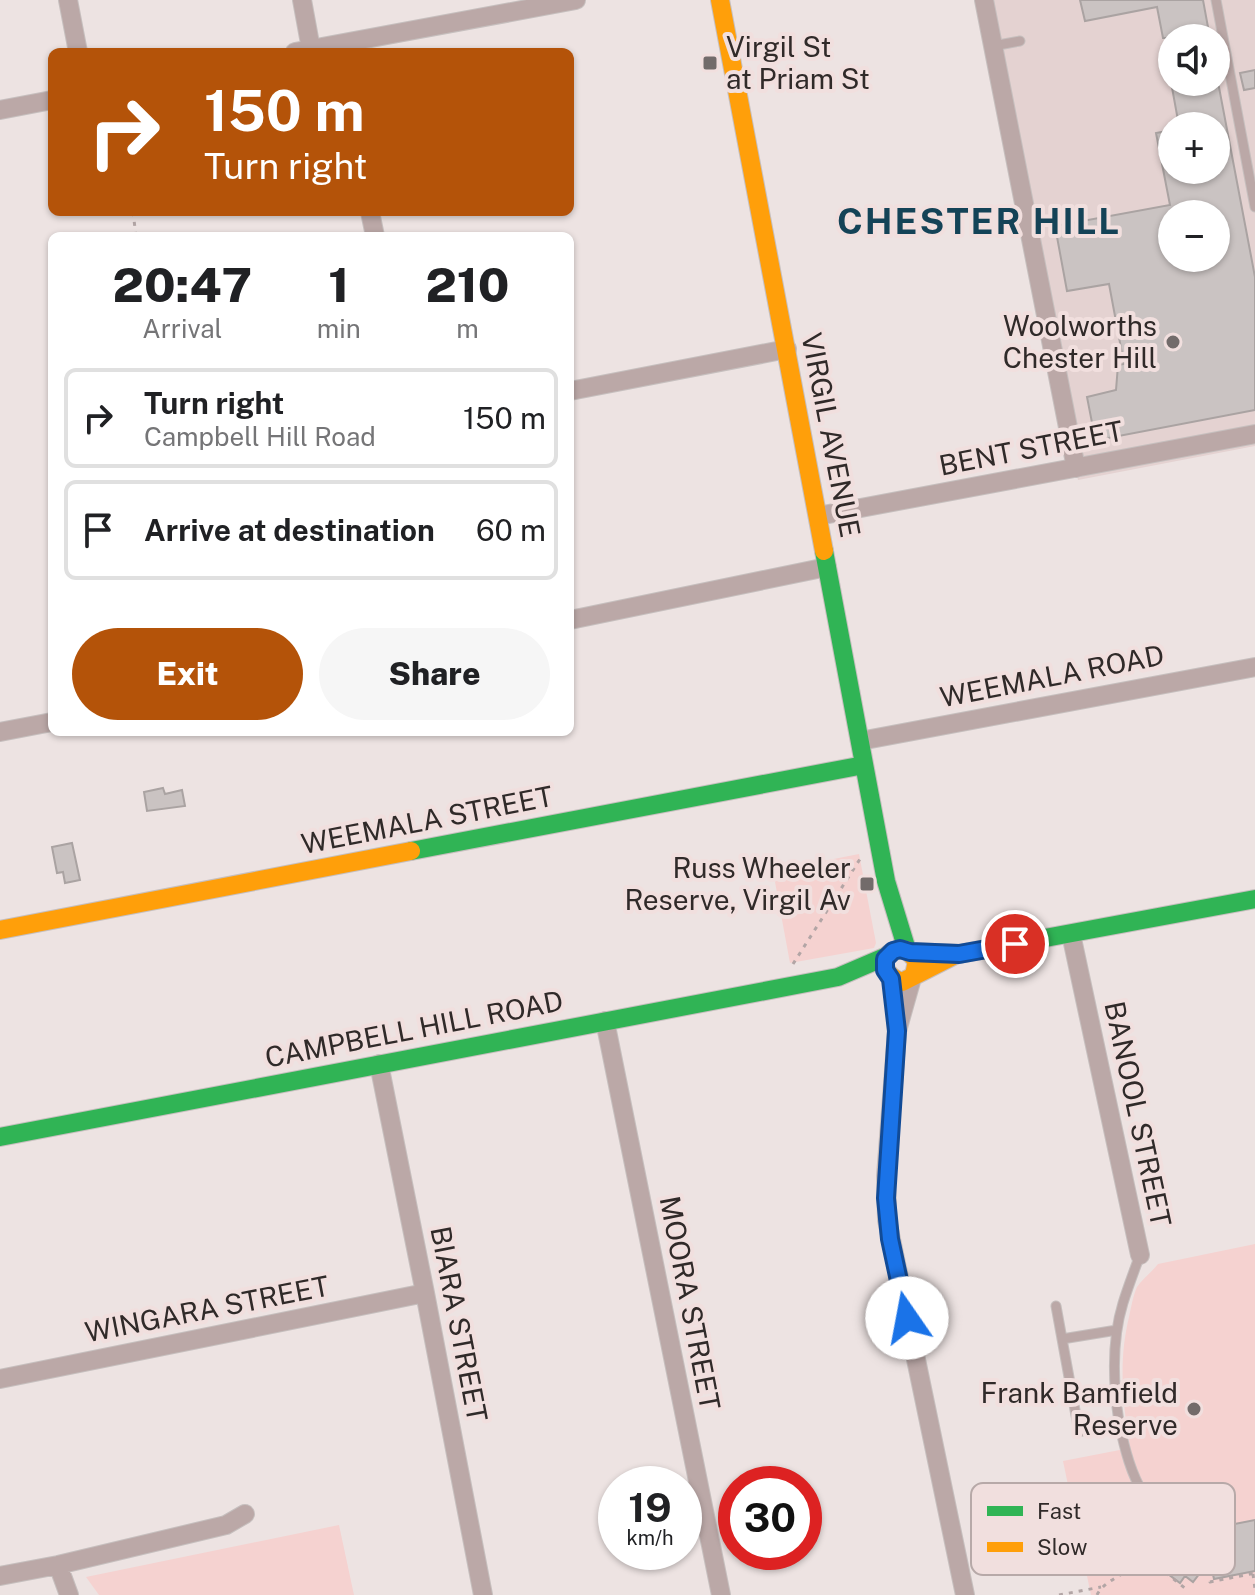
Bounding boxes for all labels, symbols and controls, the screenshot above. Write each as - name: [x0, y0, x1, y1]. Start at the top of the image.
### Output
- map controls: [1158, 24, 1230, 272]
- button: sound: [1158, 24, 1230, 96]
- place label: Virgil St at Priam St: [726, 30, 870, 95]
- marker: Virgil St at Priam St: [701, 54, 719, 72]
- text: 150 m: [204, 78, 365, 144]
- icon: right: [72, 80, 176, 184]
- button: +: [1158, 112, 1230, 184]
- text: Turn right: [204, 145, 367, 187]
- district label: CHESTER HILL: [837, 200, 1121, 242]
- button: −: [1158, 200, 1230, 272]
- text: 20:47: [113, 256, 252, 313]
- text: 1: [328, 256, 349, 313]
- text: 210: [425, 256, 509, 313]
- place label: Woolworths Chester Hill: [1003, 309, 1157, 374]
- text: Arrival: [142, 313, 223, 344]
- text: min: [317, 313, 361, 344]
- text: m: [456, 313, 479, 344]
- street label: VIRGIL AVENUE: [795, 330, 868, 540]
- marker: Woolworths Chester Hill: [1164, 333, 1182, 351]
- text: Turn right: [144, 385, 284, 421]
- icon: right: [76, 396, 120, 440]
- text: 150 m: [463, 400, 546, 436]
- street label: BENT STREET: [936, 413, 1126, 482]
- text: Campbell Hill Road: [144, 421, 376, 452]
- icon: arrive: [76, 508, 120, 552]
- text: Arrive at destination: [144, 512, 435, 548]
- text: 60 m: [476, 512, 546, 548]
- button: Exit: [72, 628, 303, 720]
- button: Share: [319, 628, 550, 720]
- street label: WEEMALA ROAD: [937, 638, 1167, 713]
- street label: WEEMALA STREET: [298, 779, 556, 860]
- place label: Russ Wheeler Reserve, Virgil Av: [624, 851, 851, 916]
- marker: Russ Wheeler Reserve, Virgil Av: [858, 875, 876, 893]
- pin: [981, 910, 1049, 978]
- icon: arrive: [993, 922, 1037, 966]
- street label: CAMPBELL HILL ROAD: [262, 983, 566, 1074]
- street label: BANOOL STREET: [1098, 998, 1178, 1230]
- street label: MOORA STREET: [654, 1193, 727, 1413]
- street label: BIARA STREET: [424, 1223, 495, 1424]
- street label: WINGARA STREET: [82, 1269, 332, 1348]
- position arrow: [865, 1276, 949, 1360]
- place label: Frank Bamfield Reserve: [981, 1376, 1178, 1441]
- marker: Frank Bamfield Reserve: [1185, 1400, 1203, 1418]
- speed limit sign: 30: [718, 1466, 822, 1570]
- legend: [971, 1483, 1235, 1575]
- text: 19: [628, 1484, 672, 1531]
- text: Fast: [1037, 1498, 1081, 1524]
- text: km/h: [626, 1526, 674, 1550]
- text: Slow: [1037, 1534, 1087, 1560]

